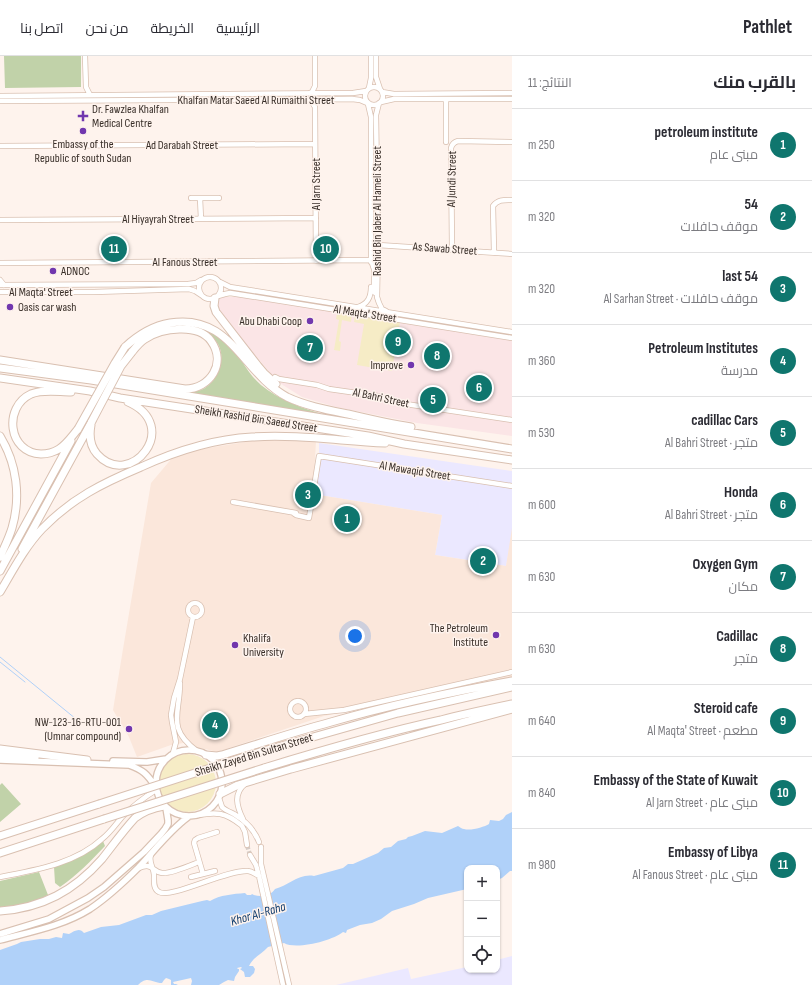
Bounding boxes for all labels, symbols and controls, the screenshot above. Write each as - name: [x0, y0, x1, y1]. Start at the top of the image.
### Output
- text: Pathlet: [743, 16, 792, 39]
- text: اتصل بنا: [20, 20, 63, 37]
- text: من نحن: [85, 20, 128, 37]
- text: الخريطة: [150, 20, 194, 37]
- text: الرئيسية: [216, 20, 260, 37]
- text: بالقرب منك: [713, 73, 796, 93]
- text: النتائج: 11: [528, 75, 572, 91]
- street label: Khalfan Matar Saeed Al Rumaithi Street: [178, 93, 335, 108]
- place label: Dr. Fawzlea Khalfan Medical Centre: [92, 102, 169, 131]
- marker: Dr. Fawzlea Khalfan Medical Centre: [77, 110, 89, 122]
- text: petroleum institute: [655, 123, 758, 142]
- marker: Embassy of the Republic of south Sudan: [78, 126, 88, 136]
- place label: Embassy of the Republic of south Sudan: [35, 137, 131, 166]
- text: 250 m: [528, 137, 555, 153]
- text: 1: [780, 137, 786, 153]
- street label: Ad Darabah Street: [145, 138, 218, 153]
- street label: Rashid Bin Jaber Al Hameli Street: [370, 146, 385, 276]
- text: مبنى عام: [710, 147, 758, 163]
- street label: Al Jundi Street: [444, 150, 460, 208]
- street label: Al Jarn Street: [309, 158, 324, 211]
- text: 54: [744, 195, 758, 214]
- text: 320 m: [528, 209, 555, 225]
- text: 2: [780, 209, 786, 225]
- street label: Al Hiyayrah Street: [121, 212, 194, 227]
- text: موقف حافلات: [681, 219, 758, 235]
- pin: 11: [101, 234, 127, 264]
- pin: 10: [313, 234, 339, 264]
- street label: As Sawab Street: [411, 239, 478, 259]
- street label: Al Fanous Street: [151, 255, 218, 270]
- place label: ADNOC: [60, 264, 90, 279]
- marker: ADNOC: [48, 266, 58, 276]
- text: 54 last: [722, 267, 758, 286]
- text: 320 m: [528, 281, 555, 297]
- text: 3: [780, 281, 786, 297]
- street label: Al Maqta' Street: [8, 285, 73, 300]
- text: موقف حافلات · Al Sarhan Street: [604, 291, 758, 307]
- place label: Oasis car wash: [18, 300, 76, 315]
- street label: Al Maqta' Street: [331, 301, 398, 326]
- marker: Oasis car wash: [5, 302, 15, 312]
- place label: Abu Dhabi Coop: [238, 314, 302, 329]
- marker: Abu Dhabi Coop: [305, 316, 315, 326]
- pin: 9: [385, 327, 411, 357]
- pin: 7: [297, 333, 323, 363]
- text: Petroleum Institutes: [648, 339, 758, 358]
- pin: 8: [424, 341, 450, 371]
- text: 360 m: [528, 353, 555, 369]
- text: 4: [780, 353, 786, 369]
- place label: Improve: [370, 358, 403, 373]
- marker: Improve: [406, 360, 416, 370]
- text: مدرسة: [721, 363, 758, 379]
- pin: 6: [466, 373, 492, 403]
- street label: Al Bahri Street: [350, 384, 411, 411]
- pin: 5: [420, 385, 446, 415]
- street label: Sheikh Rashid Bin Saeed Street: [194, 402, 319, 436]
- text: cadillac Cars: [691, 411, 758, 430]
- text: 530 m: [528, 425, 555, 441]
- text: 5: [780, 425, 786, 441]
- text: متجر · Al Bahri Street: [665, 435, 758, 451]
- street label: Al Mawaqid Street: [377, 458, 452, 484]
- pin: 3: [295, 480, 321, 510]
- text: Honda: [724, 483, 758, 502]
- text: 600 m: [528, 497, 556, 513]
- text: 6: [780, 497, 786, 513]
- pin: 1: [334, 504, 360, 534]
- text: متجر · Al Bahri Street: [665, 507, 758, 523]
- pin: 2: [470, 546, 496, 576]
- text: Oxygen Gym: [692, 555, 758, 574]
- text: 630 m: [528, 569, 555, 585]
- text: 7: [780, 569, 786, 585]
- text: مكان: [729, 579, 758, 595]
- place label: The Petroleum Institute: [430, 621, 488, 650]
- your location: [345, 626, 365, 646]
- text: Cadillac: [716, 627, 758, 646]
- marker: The Petroleum Institute: [491, 630, 501, 640]
- place label: Khalifa University: [243, 631, 284, 660]
- marker: Khalifa University: [230, 640, 240, 650]
- text: 630 m: [528, 641, 555, 657]
- text: 8: [780, 641, 786, 657]
- text: متجر: [734, 651, 758, 667]
- text: Steroid cafe: [694, 699, 758, 718]
- pin: 4: [202, 710, 228, 740]
- text: 640 m: [528, 713, 556, 729]
- text: 9: [780, 713, 786, 729]
- place label: NW-123-16-RTU-001 (Umnar compound): [35, 715, 122, 744]
- text: مطعم · Al Maqta' Street: [648, 723, 758, 739]
- marker: NW-123-16-RTU-001 (Umnar compound): [124, 724, 134, 734]
- street label: Sheikh Zayed Bin Sultan Street: [193, 730, 315, 780]
- text: Embassy of the State of Kuwait: [593, 771, 758, 790]
- text: 840 m: [528, 785, 556, 801]
- text: 10: [777, 785, 789, 801]
- text: مبنى عام · Al Jarn Street: [646, 795, 758, 811]
- text: Embassy of Libya: [668, 843, 758, 862]
- text: 980 m: [528, 857, 556, 873]
- text: 11: [778, 857, 788, 873]
- map controls: [464, 865, 500, 973]
- button: +: [464, 865, 500, 901]
- text: مبنى عام · Al Fanous Street: [632, 867, 758, 883]
- water label: Khor Al-Raha: [229, 898, 288, 929]
- button: −: [464, 901, 500, 937]
- button: locate: [464, 937, 500, 973]

